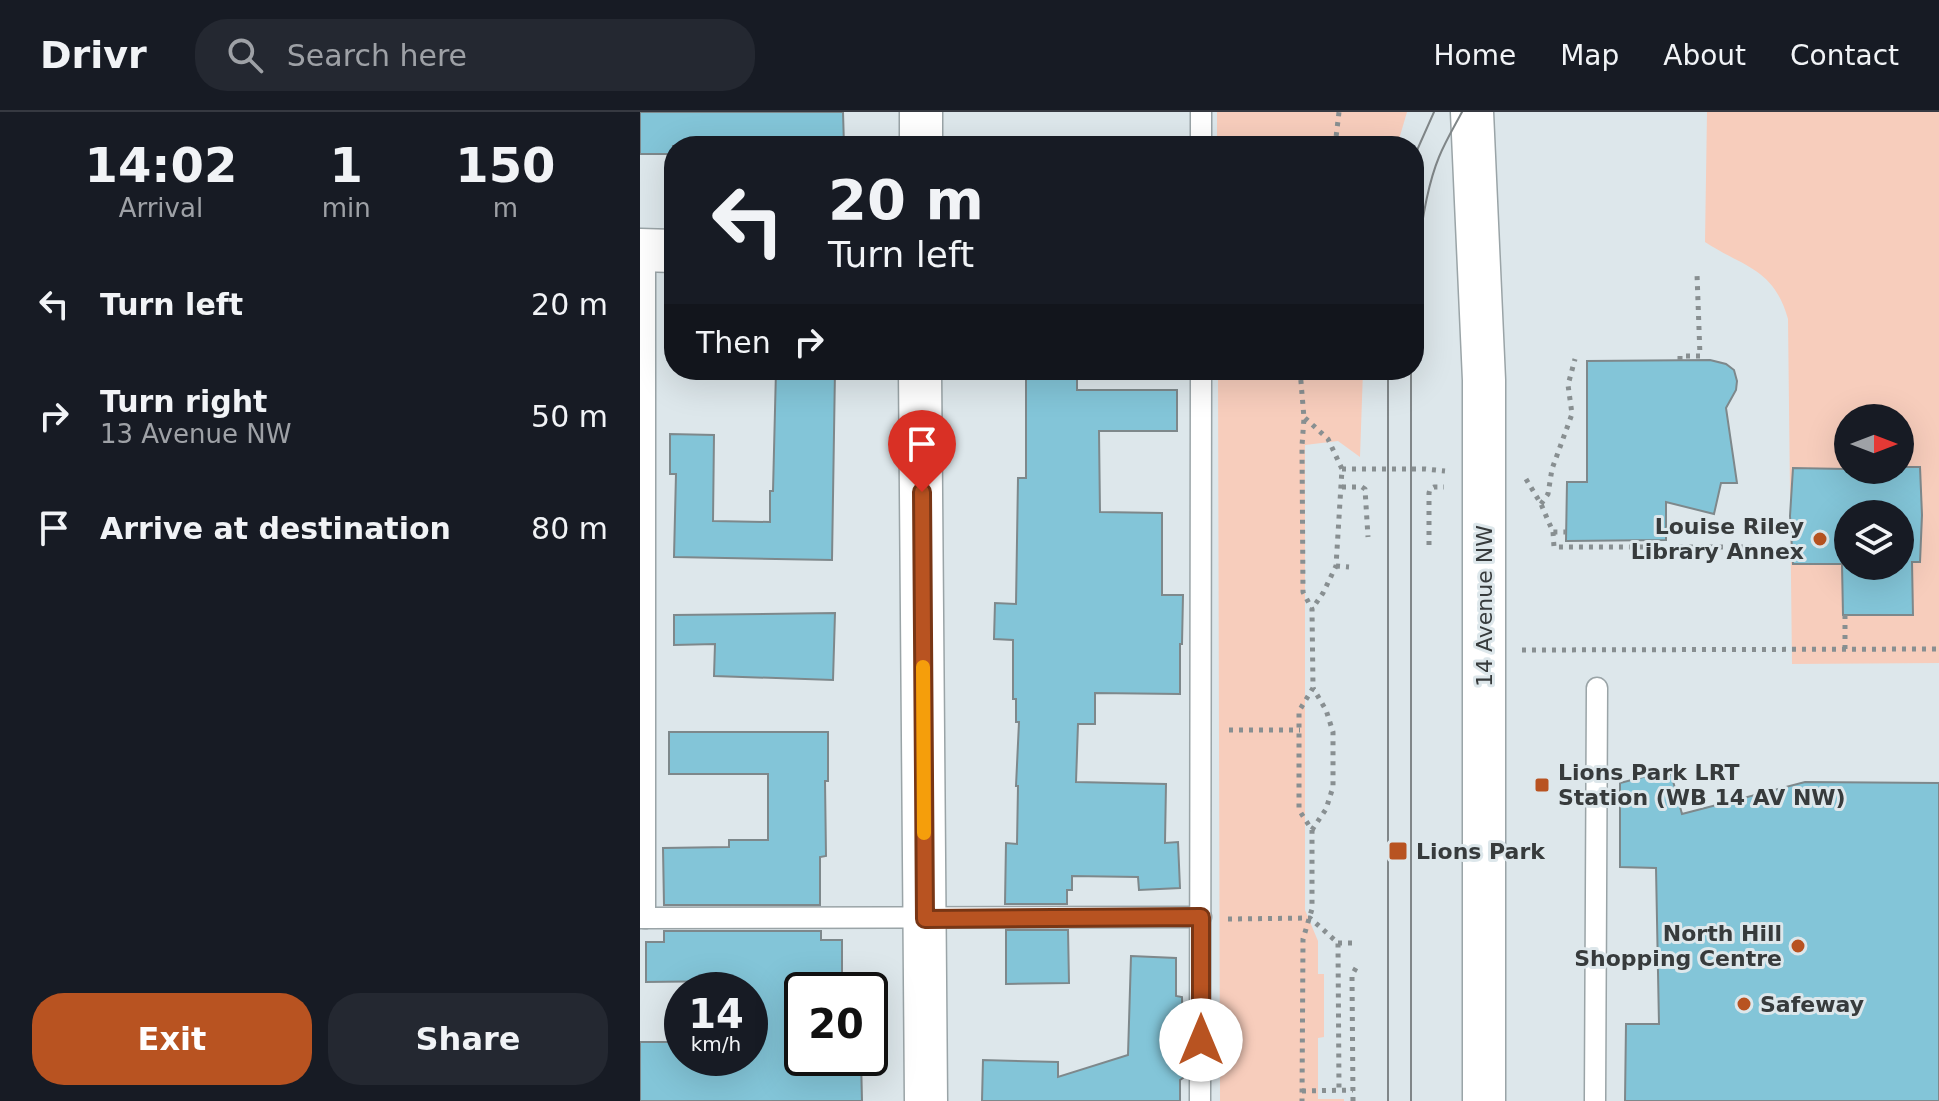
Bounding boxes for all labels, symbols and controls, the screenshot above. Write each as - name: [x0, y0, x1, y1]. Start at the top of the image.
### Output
- search box: [195, 19, 755, 91]
- text: Drivr: [40, 33, 147, 77]
- icon: search: [223, 33, 267, 77]
- text: Search here: [287, 38, 467, 73]
- text: Home: [1433, 39, 1516, 72]
- text: Map: [1560, 39, 1619, 72]
- text: About: [1663, 39, 1746, 72]
- text: Contact: [1790, 39, 1899, 72]
- text: 14:02: [84, 137, 237, 193]
- text: 1: [330, 137, 363, 193]
- text: 150: [455, 137, 555, 193]
- text: 20 m: [828, 167, 984, 232]
- icon: left: [696, 168, 800, 272]
- text: Arrival: [119, 193, 203, 223]
- text: min: [322, 193, 371, 223]
- text: m: [493, 193, 518, 223]
- text: Turn left: [828, 234, 974, 275]
- icon: left: [32, 282, 76, 326]
- text: Turn left: [100, 287, 243, 322]
- text: 20 m: [531, 287, 608, 322]
- icon: right: [787, 320, 831, 364]
- text: Then: [696, 325, 771, 360]
- text: Turn right: [100, 384, 267, 419]
- icon: right: [32, 394, 76, 438]
- text: 50 m: [531, 399, 608, 434]
- north arrow: [1834, 404, 1914, 484]
- map controls: [1834, 404, 1914, 580]
- pin: [888, 410, 956, 492]
- text: 13 Avenue NW: [100, 419, 291, 449]
- icon: arrive: [900, 422, 944, 466]
- button: layers: [1834, 500, 1914, 580]
- icon: arrive: [32, 506, 76, 550]
- text: Arrive at destination: [100, 511, 451, 546]
- text: 80 m: [531, 511, 608, 546]
- place label: Louise Riley Library Annex: [1631, 514, 1804, 564]
- street label: 14 Avenue NW: [1472, 525, 1497, 687]
- marker: Louise Riley Library Annex: [1811, 530, 1829, 548]
- place label: Lions Park LRT Station (WB 14 AV NW): [1558, 760, 1846, 810]
- marker: Lions Park LRT Station (WB 14 AV NW): [1533, 776, 1551, 794]
- place label: Lions Park: [1416, 839, 1546, 864]
- marker: Lions Park: [1387, 840, 1409, 862]
- place label: North Hill Shopping Centre: [1574, 921, 1782, 971]
- marker: North Hill Shopping Centre: [1789, 937, 1807, 955]
- speed limit sign: 20: [784, 972, 888, 1076]
- text: 14: [688, 991, 744, 1037]
- place label: Safeway: [1760, 992, 1864, 1017]
- button: Exit: [32, 993, 312, 1085]
- button: Share: [328, 993, 608, 1085]
- marker: Safeway: [1735, 995, 1753, 1013]
- position arrow: [1159, 998, 1243, 1082]
- text: km/h: [691, 1032, 741, 1056]

